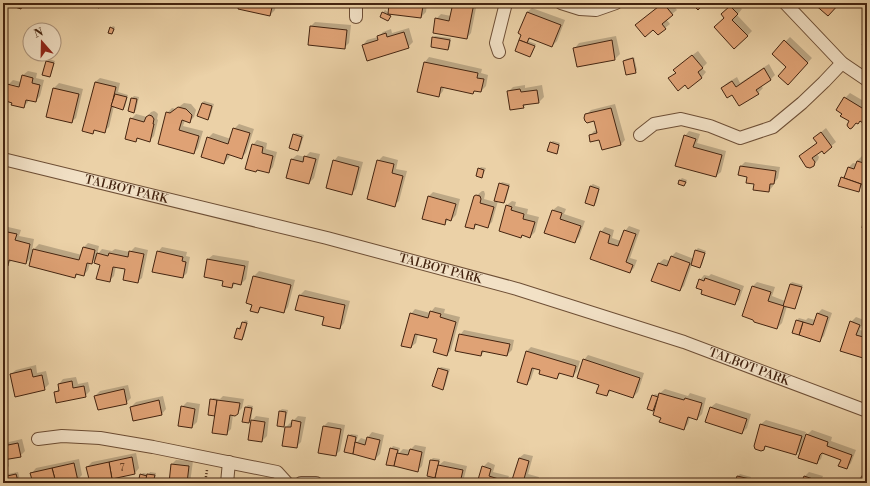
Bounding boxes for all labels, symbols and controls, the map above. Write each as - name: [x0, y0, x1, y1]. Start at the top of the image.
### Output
- north arrow: [22, 22, 62, 62]
- text: N: [32, 25, 46, 42]
- street label: TALBOT PARK: [83, 172, 171, 207]
- street label: TALBOT PARK: [397, 250, 485, 287]
- street label: TALBOT PARK: [706, 344, 793, 389]
- house number: 7: [119, 462, 125, 474]

